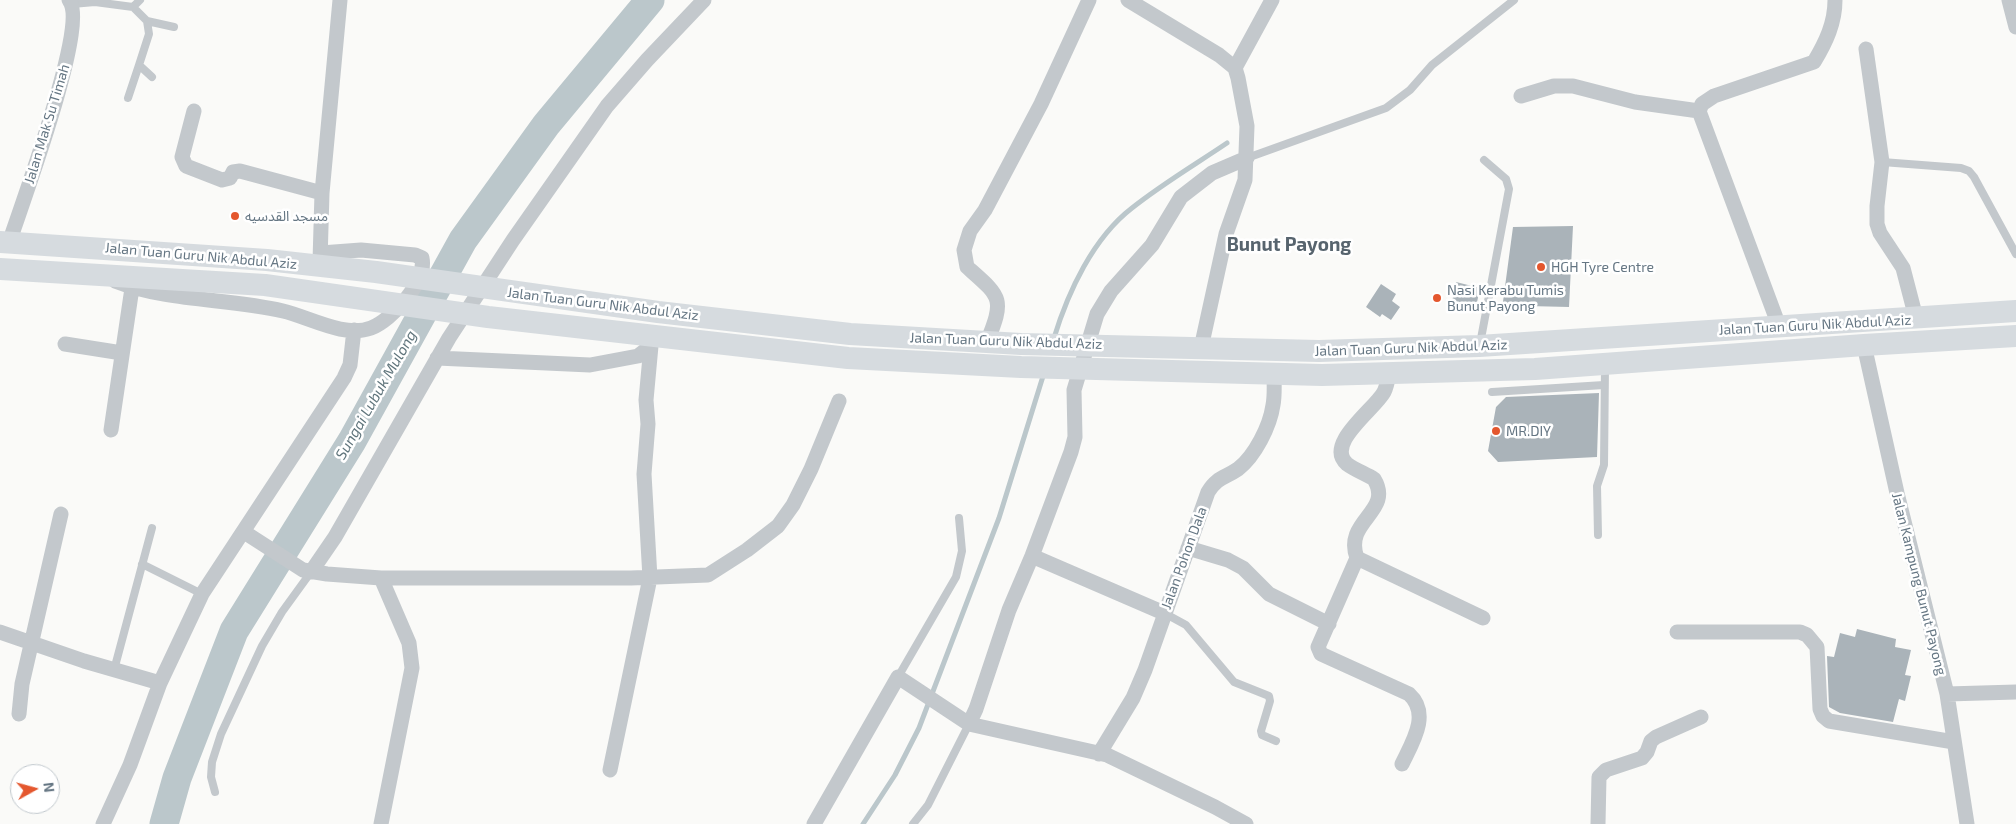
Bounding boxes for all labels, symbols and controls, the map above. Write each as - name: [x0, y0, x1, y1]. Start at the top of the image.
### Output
- street label: Jalan Mak Su Timah: [21, 62, 73, 186]
- place label: مسجد القدسيه: [245, 208, 328, 224]
- marker: مسجد القدسيه: [229, 210, 241, 222]
- district label: Bunut Payong: [1227, 234, 1351, 256]
- street label: Jalan Tuan Guru Nik Abdul Aziz: [104, 239, 298, 273]
- place label: HGH Tyre Centre: [1551, 259, 1654, 275]
- marker: HGH Tyre Centre: [1535, 261, 1547, 273]
- place label: Nasi Kerabu Tumis Bunut Payong: [1447, 282, 1564, 314]
- street label: Jalan Tuan Guru Nik Abdul Aziz: [506, 284, 700, 324]
- marker: Nasi Kerabu Tumis Bunut Payong: [1431, 292, 1443, 304]
- street label: Jalan Tuan Guru Nik Abdul Aziz: [1718, 312, 1912, 338]
- water label: Sungai Lubuk Mulong: [332, 327, 420, 463]
- street label: Jalan Tuan Guru Nik Abdul Aziz: [909, 329, 1103, 353]
- street label: Jalan Tuan Guru Nik Abdul Aziz: [1314, 336, 1508, 360]
- place label: MR.DIY: [1506, 423, 1551, 439]
- marker: MR.DIY: [1490, 425, 1502, 437]
- street label: Jalan Kampung Bunut Payong: [1888, 491, 1950, 677]
- street label: Jalan Pohon Dala: [1158, 504, 1210, 612]
- north arrow: [10, 764, 60, 814]
- text: N: [40, 781, 58, 793]

